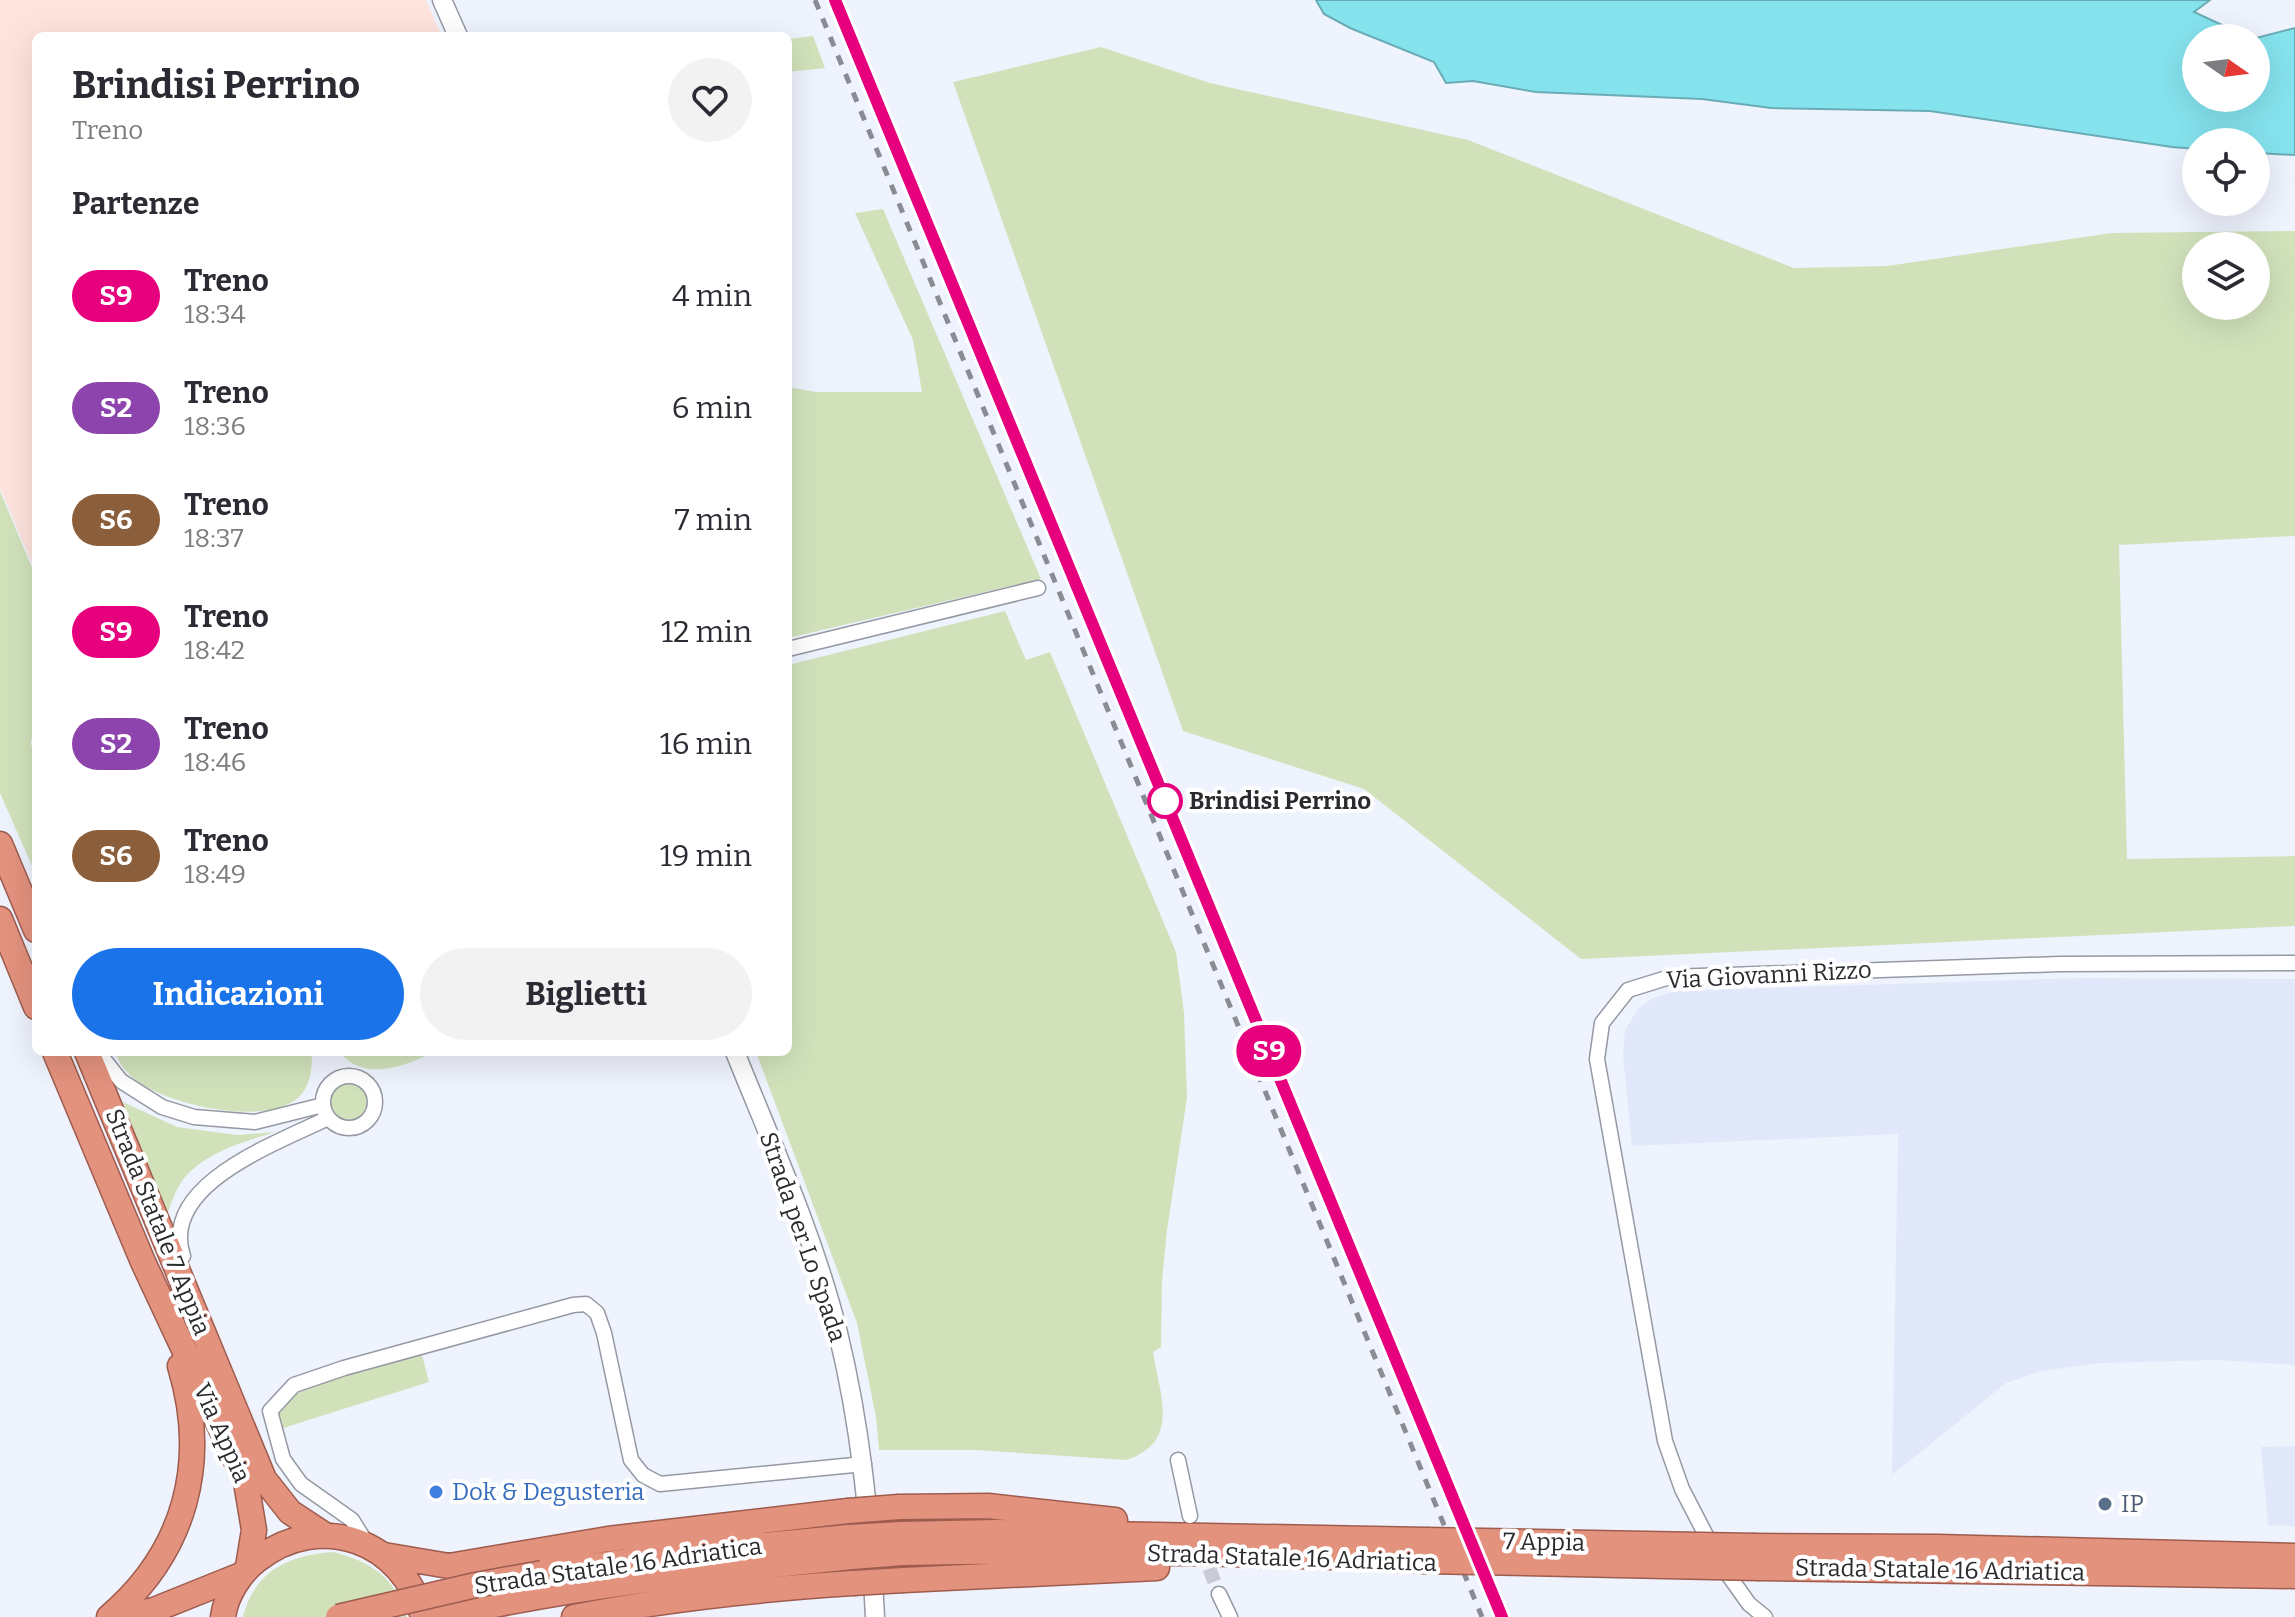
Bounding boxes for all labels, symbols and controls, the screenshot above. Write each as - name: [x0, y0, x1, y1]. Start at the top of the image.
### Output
- north arrow: [2182, 24, 2270, 112]
- map controls: [2182, 24, 2270, 320]
- button: heart: [668, 58, 752, 142]
- text: Brindisi Perrino: [72, 62, 360, 108]
- text: Treno: [72, 115, 143, 146]
- button: locate: [2182, 128, 2270, 216]
- text: Partenze: [72, 186, 199, 222]
- button: layers: [2182, 232, 2270, 320]
- text: Treno: [184, 263, 269, 299]
- text: 4 min: [672, 278, 752, 314]
- text: S9: [99, 279, 133, 312]
- text: 18:34: [184, 299, 246, 330]
- text: Treno: [184, 375, 269, 411]
- text: 6 min: [672, 390, 752, 426]
- text: S2: [100, 391, 132, 424]
- text: 18:36: [184, 411, 246, 442]
- text: Treno: [184, 487, 269, 523]
- text: 7 min: [674, 502, 752, 538]
- text: S6: [99, 503, 133, 536]
- text: 18:37: [184, 523, 244, 554]
- text: Treno: [184, 599, 269, 635]
- text: 12 min: [661, 614, 752, 650]
- text: S9: [99, 615, 133, 648]
- text: 18:42: [184, 635, 245, 666]
- text: Treno: [184, 711, 269, 747]
- text: 16 min: [660, 726, 752, 762]
- text: S2: [100, 727, 132, 760]
- text: 18:46: [184, 747, 246, 778]
- marker: Brindisi Perrino: [1148, 784, 1182, 818]
- place label: Brindisi Perrino: [1189, 787, 1371, 815]
- text: Treno: [184, 823, 269, 859]
- text: 19 min: [660, 838, 752, 874]
- text: S6: [99, 839, 133, 872]
- text: 18:49: [184, 859, 246, 890]
- button: Indicazioni: [72, 948, 404, 1040]
- button: Biglietti: [420, 948, 752, 1040]
- street label: Via Giovanni Rizzo: [1666, 956, 1872, 994]
- line badge: S9: [1233, 1025, 1305, 1077]
- text: S9: [1252, 1034, 1286, 1067]
- street label: Strada Statale 7 Appia: [100, 1105, 216, 1339]
- street label: Strada per Lo Spada: [754, 1128, 852, 1346]
- street label: Via Appia: [188, 1379, 256, 1487]
- place label: Dok & Degusteria: [452, 1478, 644, 1506]
- marker: Dok & Degusteria: [427, 1483, 445, 1501]
- place label: IP: [2121, 1490, 2144, 1518]
- marker: IP: [2096, 1495, 2114, 1513]
- street label: 7 Appia: [1503, 1527, 1585, 1557]
- street label: Strada Statale 16 Adriatica: [472, 1532, 764, 1600]
- street label: Strada Statale 16 Adriatica: [1147, 1539, 1437, 1577]
- street label: Strada Statale 16 Adriatica: [1795, 1553, 2085, 1587]

